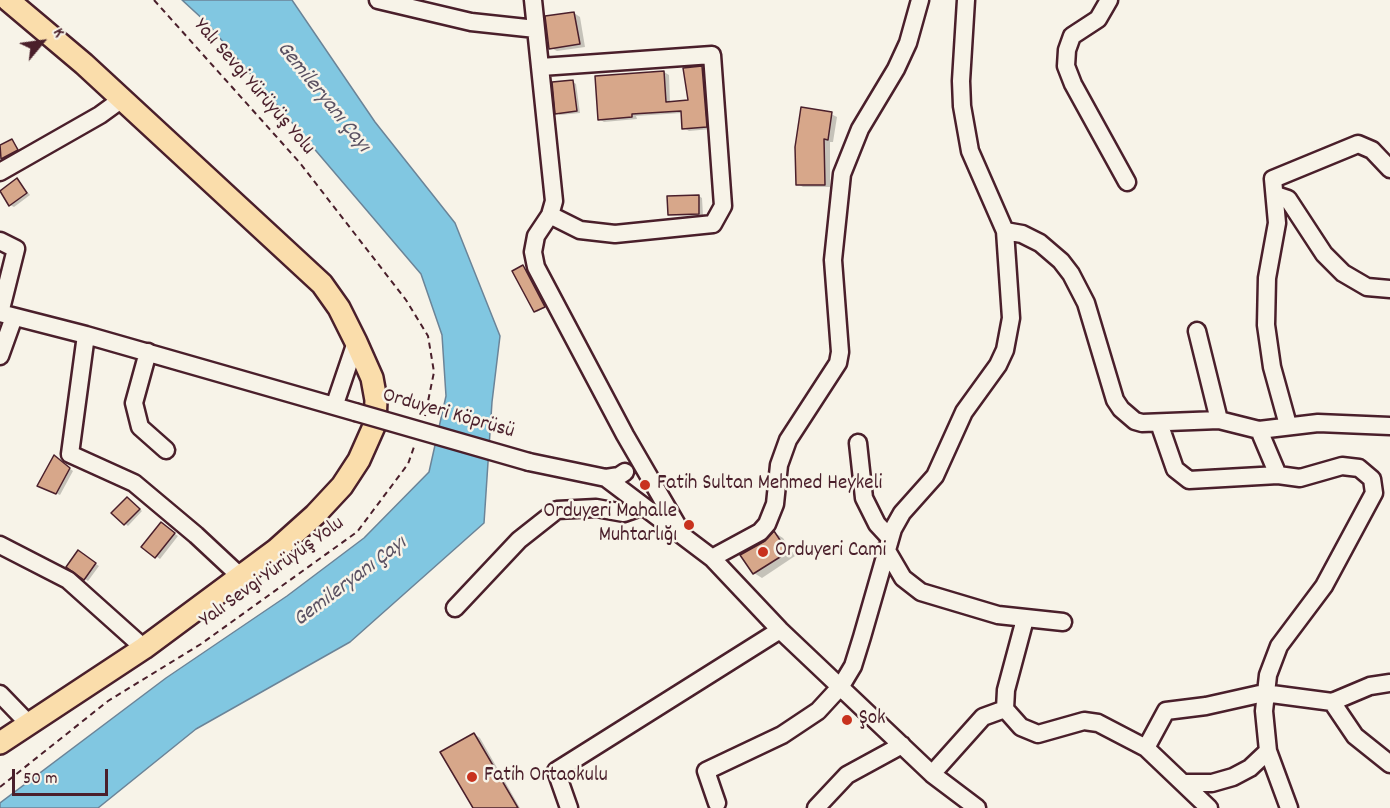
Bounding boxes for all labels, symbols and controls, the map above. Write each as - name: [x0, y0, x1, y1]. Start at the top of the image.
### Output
- north arrow: [12, 12, 72, 72]
- street label: Yalı Sevgi Yürüyüş Yolu: [187, 15, 319, 161]
- text: K: [46, 24, 70, 42]
- water label: Gemileryanı Çayı: [269, 37, 375, 159]
- street label: Orduyeri Köprüsü: [379, 384, 517, 446]
- place label: Fatih Sultan Mehmed Heykeli: [657, 472, 882, 498]
- marker: Fatih Sultan Mehmed Heykeli: [638, 478, 652, 492]
- place label: Orduyeri Mahalle Muhtarlığı: [543, 500, 677, 550]
- street label: Yalı Sevgi Yürüyüş Yolu: [196, 512, 350, 634]
- marker: Orduyeri Mahalle Muhtarlığı: [682, 518, 696, 532]
- water label: Gemileryanı Çayı: [289, 532, 413, 634]
- place label: Orduyeri Cami: [775, 539, 886, 565]
- marker: Orduyeri Cami: [756, 545, 770, 559]
- place label: Şok: [859, 707, 886, 733]
- marker: Şok: [840, 713, 854, 727]
- scale bar: [15, 757, 111, 795]
- place label: Fatih Ortaokulu: [484, 764, 608, 790]
- text: 50 m: [23, 767, 58, 792]
- marker: Fatih Ortaokulu: [465, 770, 479, 784]

